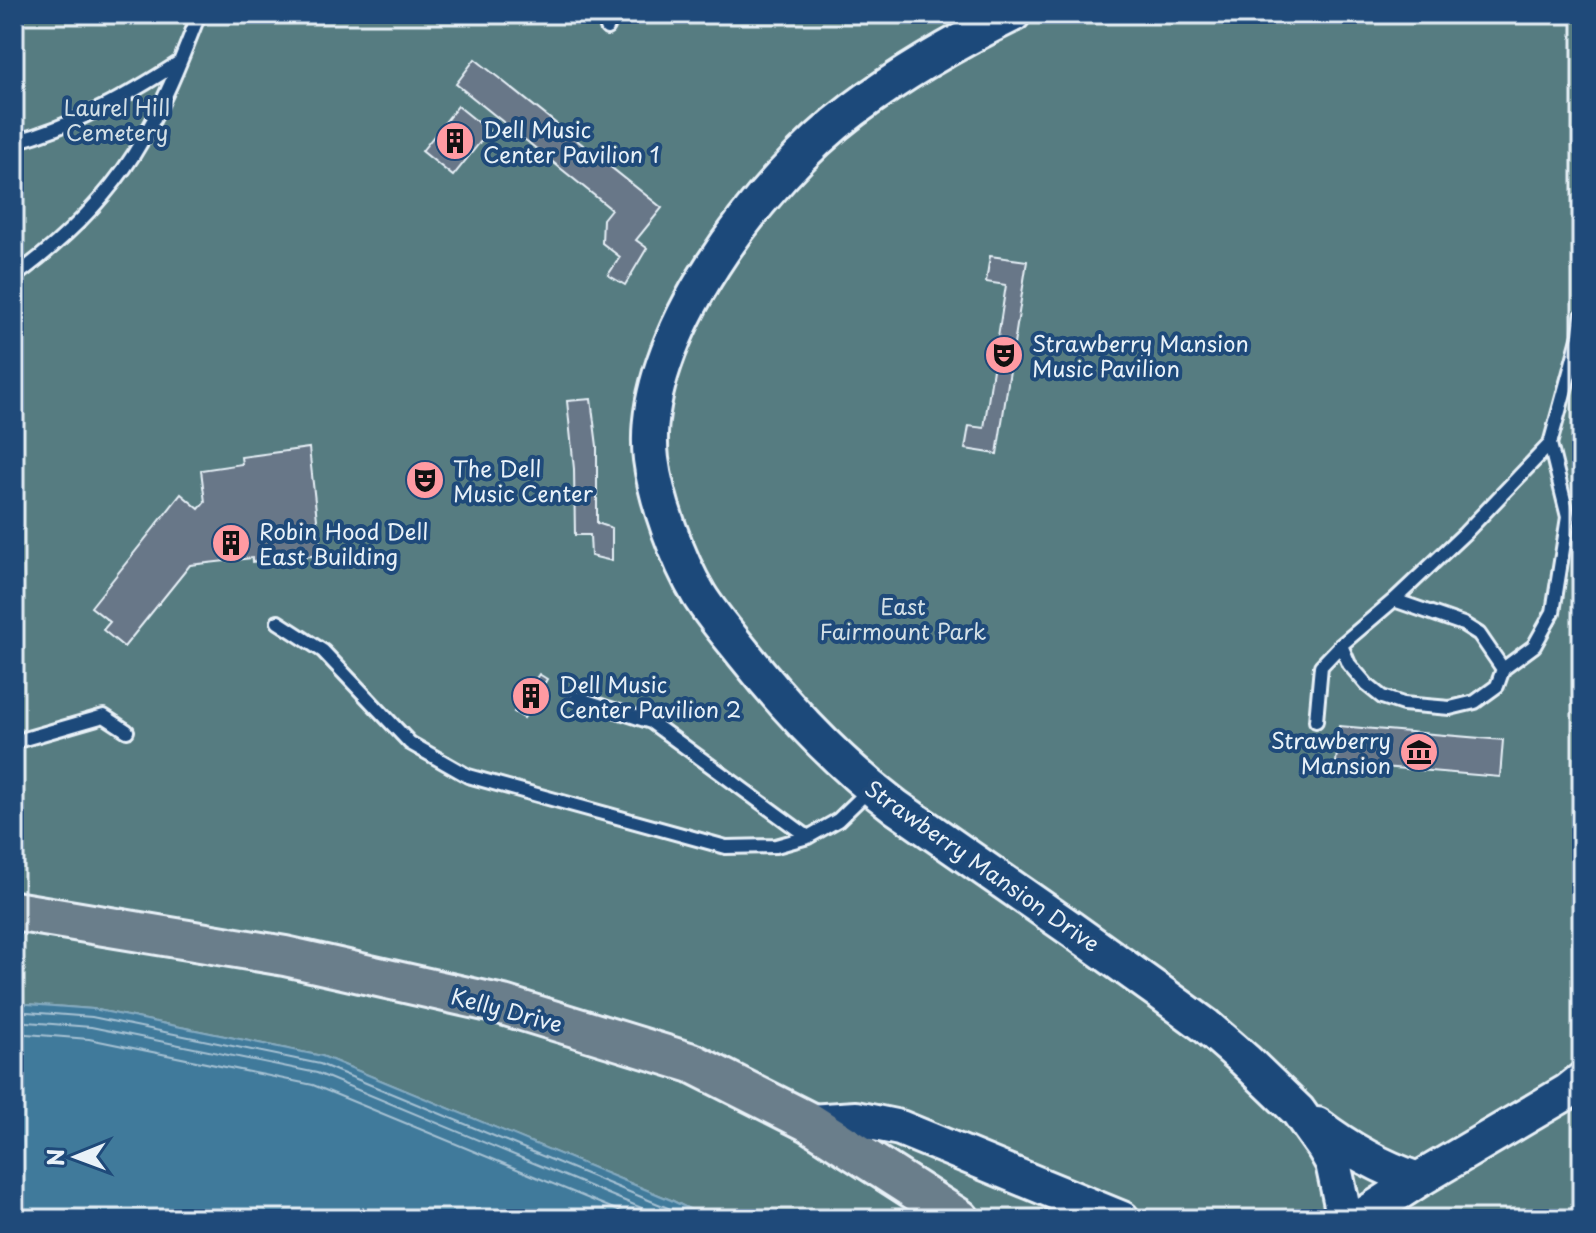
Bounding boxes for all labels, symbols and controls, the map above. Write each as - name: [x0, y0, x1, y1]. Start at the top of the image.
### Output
- park label: Laurel Hill Cemetery: [64, 90, 170, 148]
- place label: Dell Music Center Pavilion 1: [483, 112, 660, 170]
- building icon: Dell Music Center Pavilion 1: [434, 120, 476, 162]
- place label: Strawberry Mansion Music Pavilion: [1032, 326, 1249, 384]
- theatre icon: Strawberry Mansion Music Pavilion: [983, 334, 1025, 376]
- place label: The Dell Music Center: [453, 451, 594, 509]
- theatre icon: The Dell Music Center: [404, 459, 446, 501]
- place label: Robin Hood Dell East Building: [259, 514, 428, 572]
- building icon: Robin Hood Dell East Building: [210, 522, 252, 564]
- park label: East Fairmount Park: [820, 589, 986, 647]
- place label: Dell Music Center Pavilion 2: [559, 667, 741, 725]
- building icon: Dell Music Center Pavilion 2: [510, 675, 552, 717]
- place label: Strawberry Mansion: [1271, 723, 1391, 781]
- museum icon: Strawberry Mansion: [1398, 731, 1440, 773]
- street label: Strawberry Mansion Drive: [859, 771, 1107, 959]
- street label: Kelly Drive: [448, 978, 566, 1040]
- north arrow: [36, 1117, 116, 1197]
- text: N: [38, 1148, 71, 1166]

